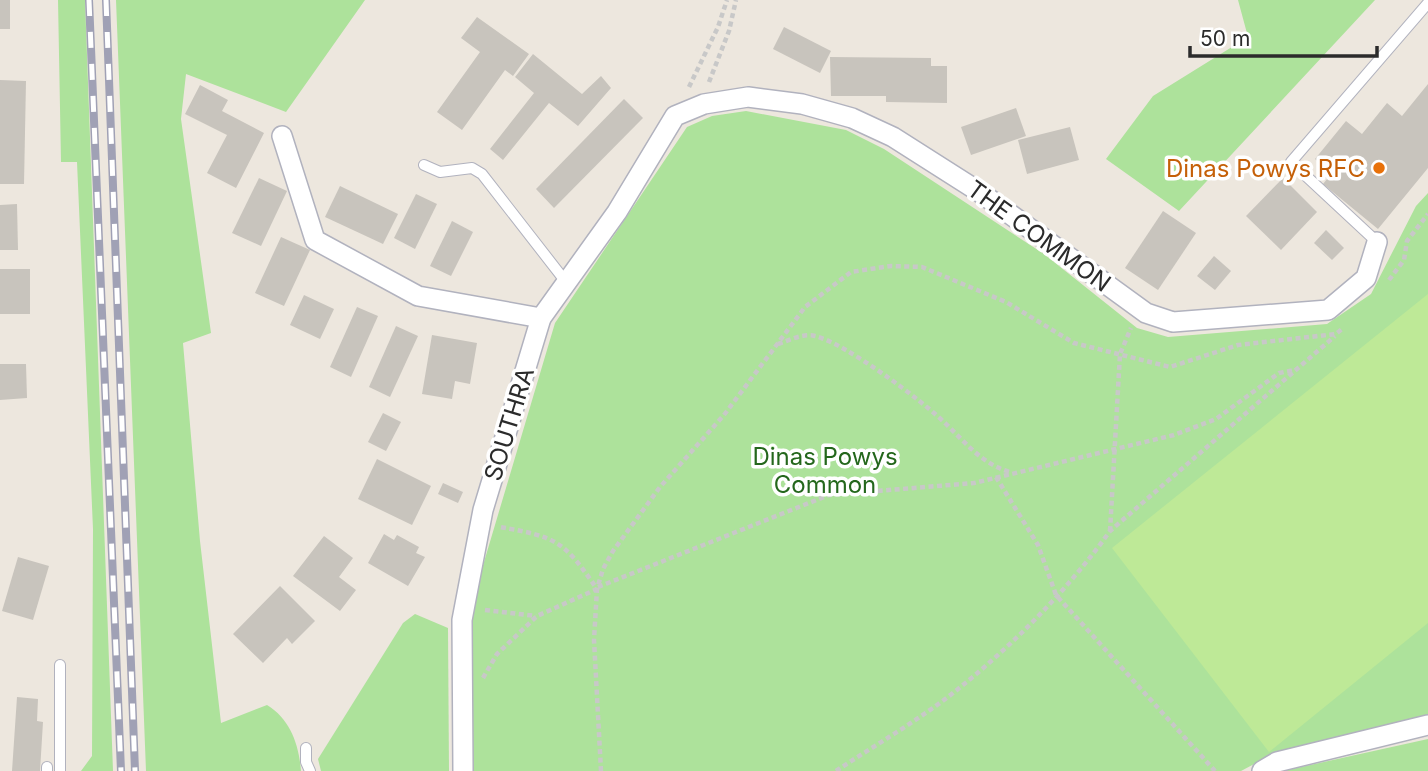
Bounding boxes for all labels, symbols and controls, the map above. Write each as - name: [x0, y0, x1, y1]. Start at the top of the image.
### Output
- scale bar: [1190, 14, 1377, 58]
- text: 50 m: [1200, 26, 1250, 51]
- place label: Dinas Powys RFC: [1166, 154, 1365, 183]
- marker: Dinas Powys RFC: [1371, 160, 1387, 176]
- street label: THE COMMON: [962, 174, 1116, 298]
- street label: SOUTHRA: [478, 364, 540, 484]
- park label: Dinas Powys Common: [752, 442, 898, 499]

